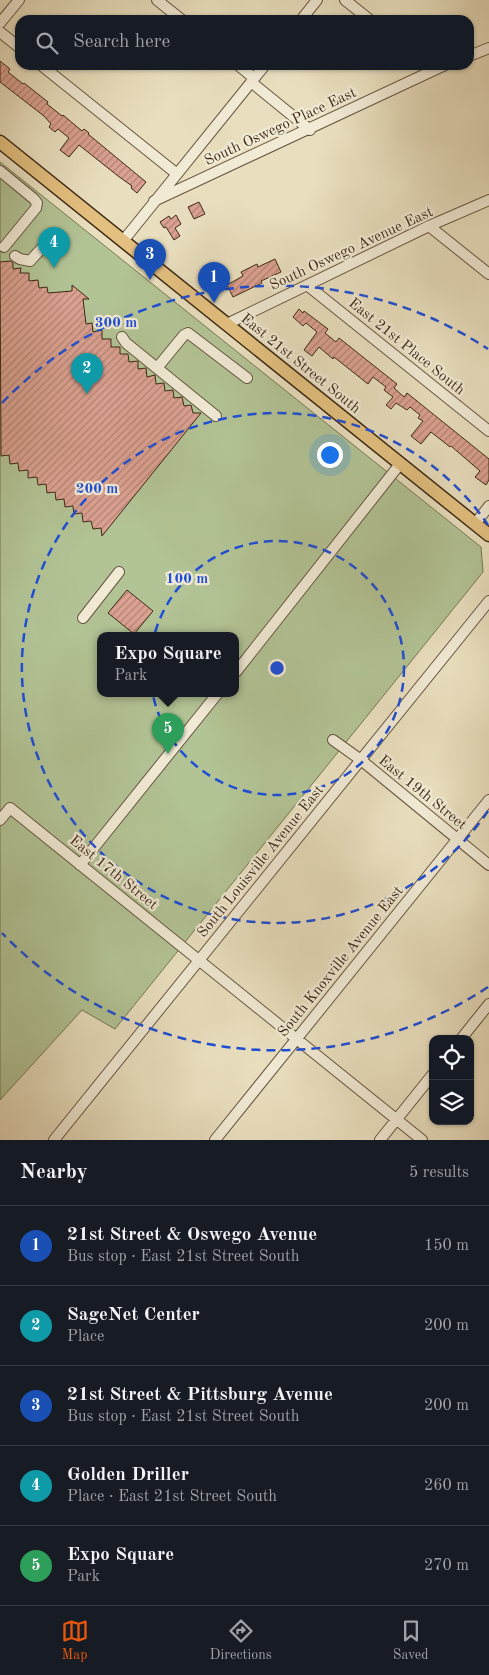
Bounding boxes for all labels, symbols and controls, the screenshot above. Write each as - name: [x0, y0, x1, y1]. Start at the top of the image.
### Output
- search box: [15, 15, 474, 70]
- icon: search: [33, 29, 61, 57]
- text: Search here: [73, 33, 170, 52]
- street label: South Oswego Place East: [202, 86, 359, 169]
- street label: South Oswego Avenue East: [268, 205, 436, 294]
- pin: 4: [38, 227, 70, 268]
- pin: 3: [134, 239, 166, 280]
- pin: 1: [198, 262, 230, 303]
- street label: East 21st Place South: [345, 296, 467, 398]
- street label: East 21st Street South: [237, 311, 363, 417]
- text: 300 m: [95, 316, 137, 331]
- pin: 2: [71, 353, 103, 394]
- your location: [317, 442, 343, 468]
- text: 200 m: [76, 482, 118, 497]
- text: 100 m: [166, 572, 208, 587]
- popup: [97, 632, 239, 697]
- text: Expo Square: [114, 645, 222, 664]
- centre of rings: [268, 659, 286, 677]
- text: Park: [114, 668, 147, 684]
- pin: 5: [152, 713, 184, 754]
- street label: East 19th Street: [375, 753, 469, 833]
- street label: South Louisville Avenue East: [195, 783, 327, 941]
- street label: East 17th Street: [66, 833, 160, 913]
- street label: South Knoxville Avenue East: [276, 884, 407, 1040]
- map controls: [429, 1035, 474, 1125]
- button: locate: [429, 1035, 474, 1080]
- button: layers: [429, 1080, 474, 1125]
- text: Nearby: [20, 1162, 88, 1183]
- text: 5 results: [409, 1165, 469, 1181]
- text: 21st Street & Oswego Avenue: [67, 1226, 317, 1245]
- text: 1: [31, 1238, 41, 1254]
- text: 150 m: [424, 1238, 469, 1254]
- text: Bus stop · East 21st Street South: [67, 1249, 299, 1265]
- text: SageNet Center: [67, 1306, 200, 1325]
- text: 2: [31, 1318, 41, 1334]
- text: 200 m: [424, 1318, 469, 1334]
- text: Place: [67, 1329, 104, 1345]
- text: 21st Street & Pittsburg Avenue: [67, 1386, 333, 1405]
- text: 3: [31, 1398, 41, 1414]
- text: 200 m: [424, 1398, 469, 1414]
- text: Bus stop · East 21st Street South: [67, 1409, 299, 1425]
- text: Golden Driller: [67, 1466, 189, 1485]
- text: 4: [31, 1478, 41, 1494]
- text: 260 m: [424, 1478, 469, 1494]
- text: Place · East 21st Street South: [67, 1489, 277, 1505]
- text: Expo Square: [67, 1546, 174, 1565]
- text: 5: [31, 1558, 41, 1574]
- text: 270 m: [424, 1558, 469, 1574]
- text: Park: [67, 1569, 100, 1585]
- tab: Map: [61, 1617, 89, 1664]
- tab: Directions: [210, 1617, 272, 1664]
- tab: Saved: [393, 1617, 428, 1664]

